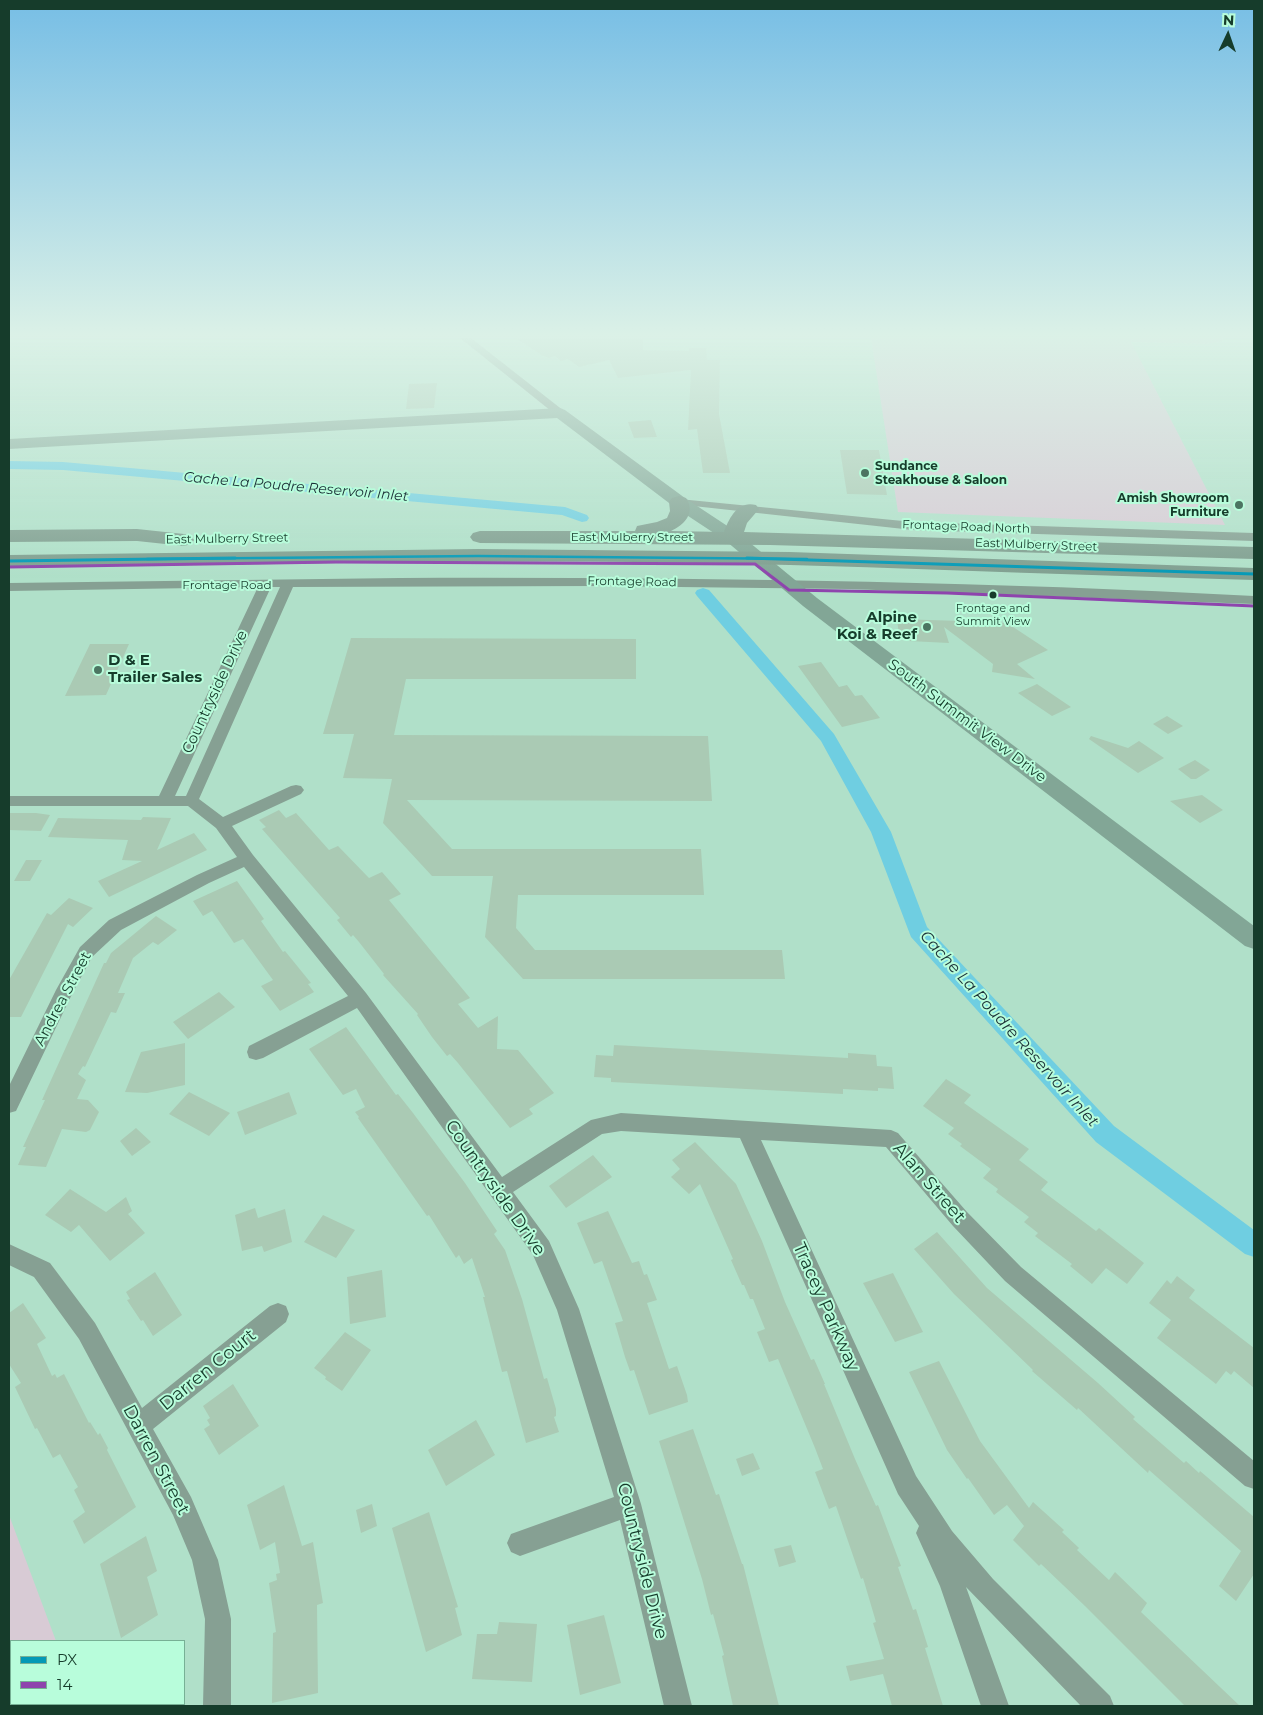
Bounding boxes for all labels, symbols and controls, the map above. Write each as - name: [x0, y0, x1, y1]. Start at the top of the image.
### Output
- north arrow: [1203, 10, 1253, 60]
- text: N: [1223, 11, 1235, 29]
- place label: Sundance Steakhouse & Saloon: [875, 459, 1007, 487]
- marker: Sundance Steakhouse & Saloon: [859, 467, 871, 479]
- water label: Cache La Poudre Reservoir Inlet: [183, 469, 409, 505]
- place label: Amish Showroom Furniture: [1117, 491, 1229, 519]
- marker: Amish Showroom Furniture: [1233, 499, 1245, 511]
- street label: Frontage Road North: [902, 518, 1030, 536]
- street label: East Mulberry Street: [571, 530, 693, 544]
- street label: East Mulberry Street: [166, 531, 288, 547]
- street label: East Mulberry Street: [975, 536, 1097, 554]
- street label: Frontage Road: [587, 574, 677, 590]
- street label: Frontage Road: [182, 578, 272, 592]
- marker: Frontage and Summit View: [988, 590, 998, 600]
- place label: Frontage and Summit View: [956, 602, 1030, 628]
- place label: Alpine Koi & Reef: [837, 609, 917, 644]
- marker: Alpine Koi & Reef: [921, 621, 933, 633]
- street label: Countryside Drive: [179, 628, 251, 756]
- place label: D & E Trailer Sales: [108, 652, 202, 687]
- street label: South Summit View Drive: [884, 656, 1050, 786]
- marker: D & E Trailer Sales: [92, 664, 104, 676]
- water label: Cache La Poudre Reservoir Inlet: [916, 927, 1102, 1131]
- street label: Andrea Street: [31, 949, 95, 1049]
- street label: Countryside Drive: [440, 1116, 550, 1260]
- street label: Alan Street: [888, 1138, 970, 1228]
- street label: Tracey Parkway: [788, 1239, 864, 1375]
- street label: Darren Court: [155, 1325, 261, 1415]
- street label: Darren Street: [118, 1401, 194, 1519]
- street label: Countryside Drive: [612, 1481, 672, 1641]
- legend: [10, 1640, 185, 1705]
- text: PX: [57, 1650, 77, 1669]
- text: 14: [57, 1675, 72, 1694]

